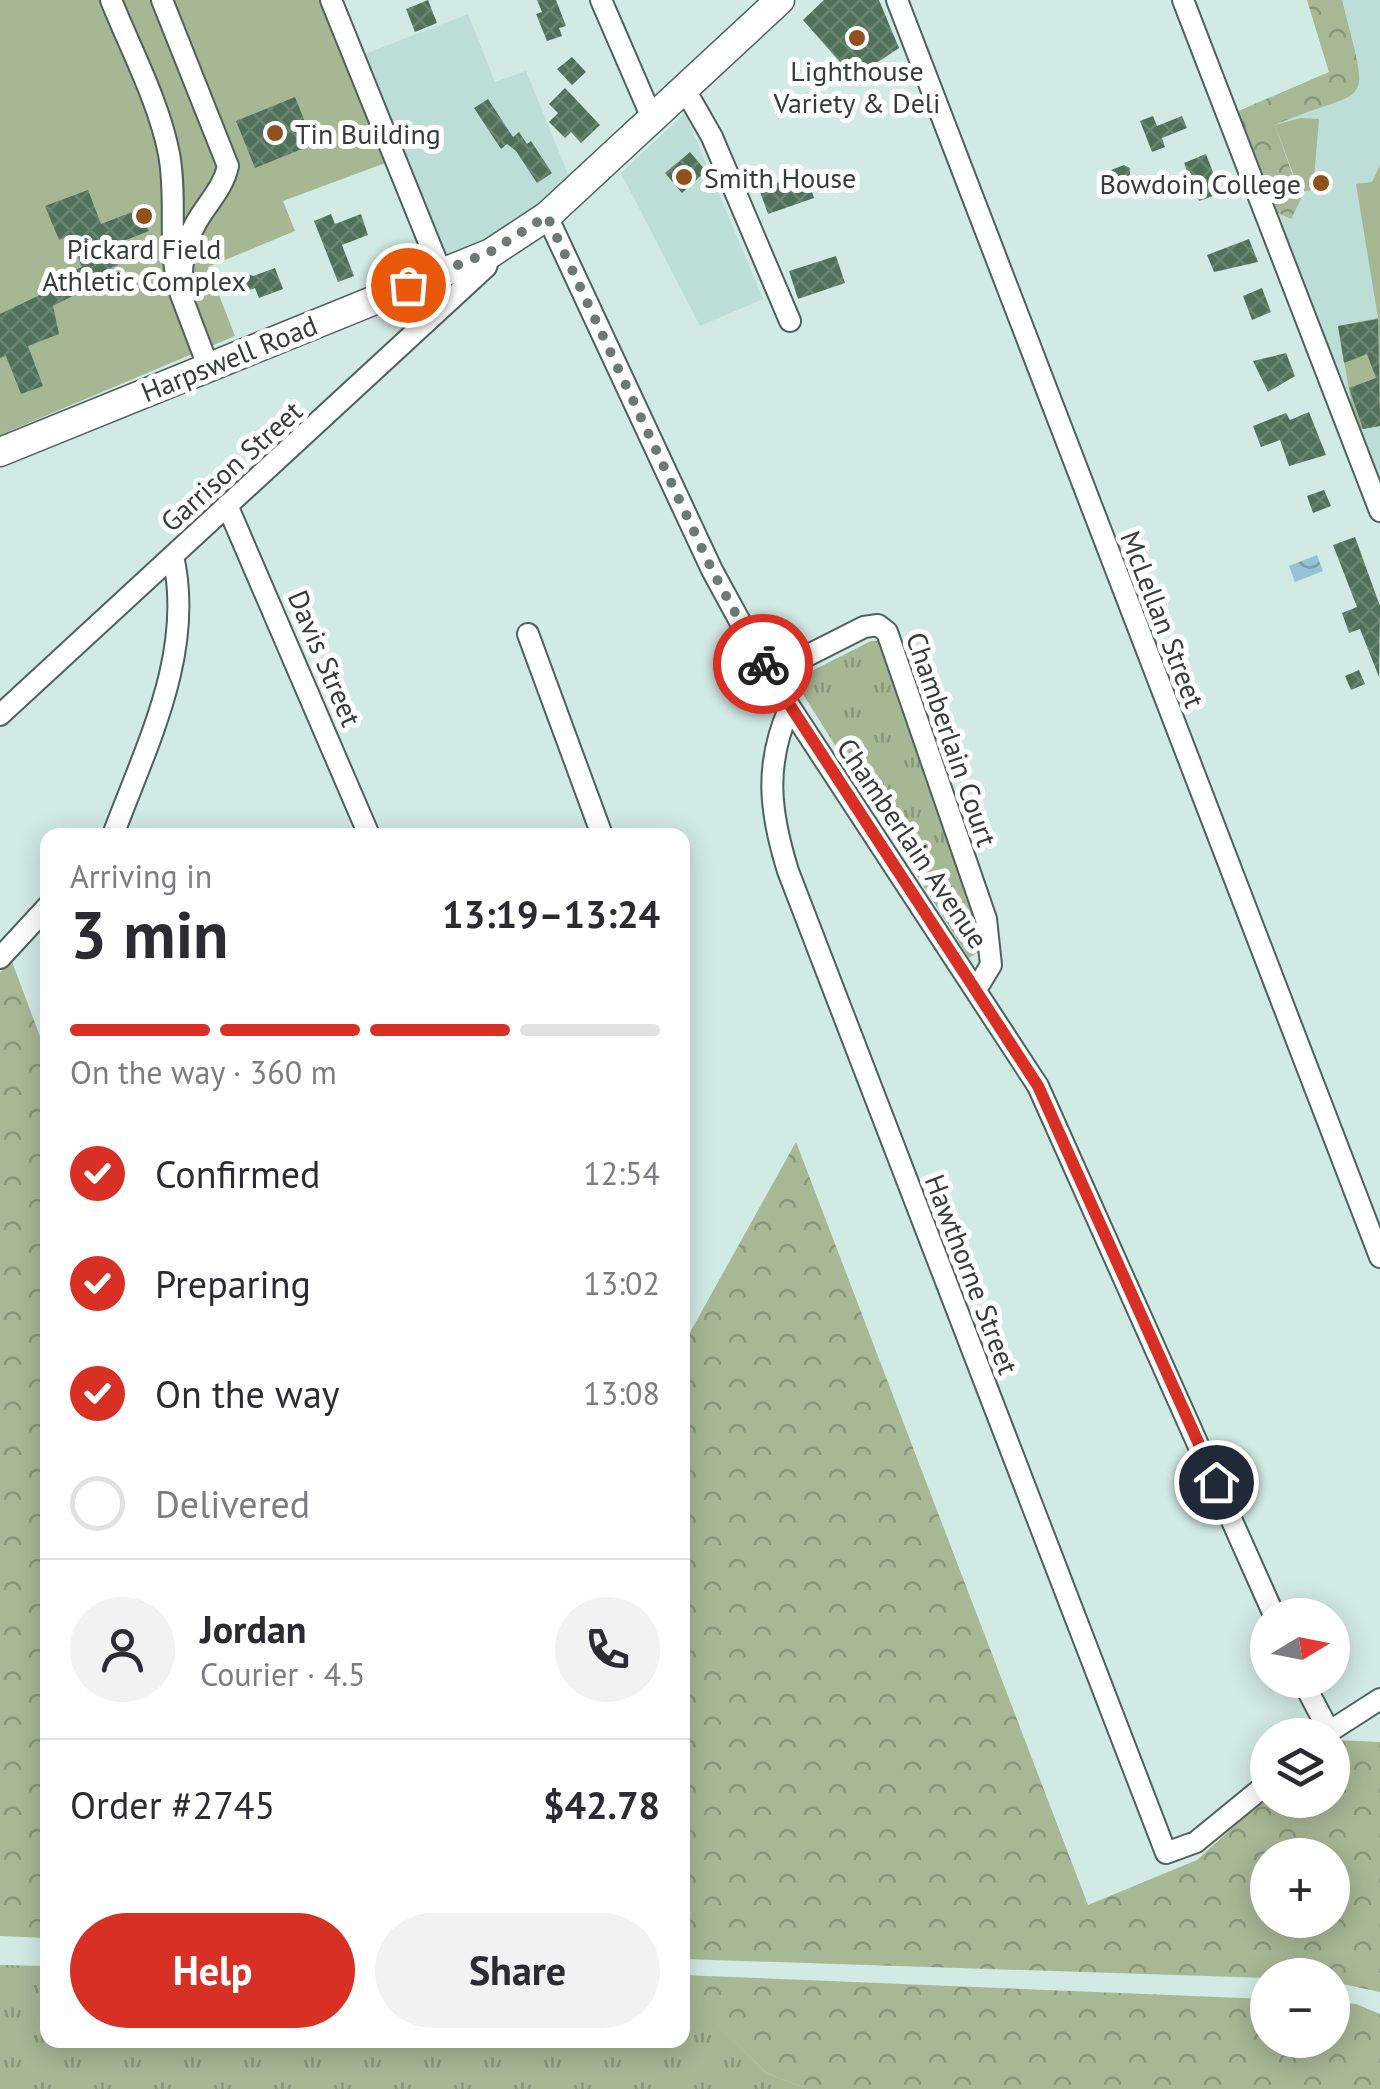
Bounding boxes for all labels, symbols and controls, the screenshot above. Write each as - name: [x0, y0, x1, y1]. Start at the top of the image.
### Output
- marker: Lighthouse Variety & Deli: [846, 27, 868, 49]
- place label: Lighthouse Variety & Deli: [772, 52, 941, 121]
- place label: Tin Building: [295, 115, 441, 152]
- marker: Tin Building: [264, 122, 286, 144]
- place label: Smith House: [704, 159, 856, 196]
- place label: Bowdoin College: [1099, 165, 1301, 202]
- marker: Smith House: [673, 166, 695, 188]
- marker: Bowdoin College: [1310, 172, 1332, 194]
- marker: Pickard Field Athletic Complex: [133, 205, 155, 227]
- place label: Pickard Field Athletic Complex: [42, 230, 246, 299]
- pin: [366, 243, 451, 328]
- icon: bag: [381, 258, 436, 313]
- street label: Harpswell Road: [135, 306, 323, 410]
- street label: Garrison Street: [152, 392, 310, 540]
- street label: McLellan Street: [1112, 525, 1214, 713]
- street label: Davis Street: [280, 585, 370, 732]
- courier: [713, 614, 813, 714]
- street label: Chamberlain Court: [898, 627, 1006, 851]
- icon: bike: [736, 637, 791, 692]
- street label: Chamberlain Avenue: [829, 731, 997, 955]
- text: Arriving in: [70, 855, 212, 897]
- text: 13:19–13:24: [442, 889, 660, 938]
- text: 3 min: [70, 892, 229, 976]
- text: On the way · 360 m: [70, 1051, 337, 1093]
- icon: check: [70, 1146, 125, 1201]
- text: Confirmed: [155, 1149, 321, 1198]
- text: 12:54: [583, 1152, 660, 1194]
- street label: Hawthorne Street: [917, 1169, 1027, 1380]
- icon: check: [70, 1256, 125, 1311]
- text: Preparing: [155, 1259, 311, 1308]
- text: 13:02: [583, 1262, 660, 1304]
- icon: check: [70, 1366, 125, 1421]
- text: On the way: [155, 1369, 340, 1418]
- text: 13:08: [583, 1372, 660, 1414]
- pin: [1174, 1440, 1259, 1525]
- icon: home: [1189, 1455, 1244, 1510]
- text: Delivered: [155, 1479, 310, 1528]
- button: person: [70, 1597, 175, 1702]
- button: phone: [555, 1597, 660, 1702]
- north arrow: [1250, 1598, 1350, 1698]
- map controls: [1250, 1598, 1350, 2058]
- text: Jordan: [200, 1604, 306, 1653]
- text: Courier · 4.5: [200, 1653, 366, 1695]
- button: layers: [1250, 1718, 1350, 1818]
- text: Order #2745: [70, 1780, 275, 1829]
- text: $42.78: [543, 1780, 660, 1829]
- button: +: [1250, 1838, 1350, 1938]
- button: Help: [70, 1913, 355, 2028]
- button: Share: [375, 1913, 660, 2028]
- button: −: [1250, 1958, 1350, 2058]

